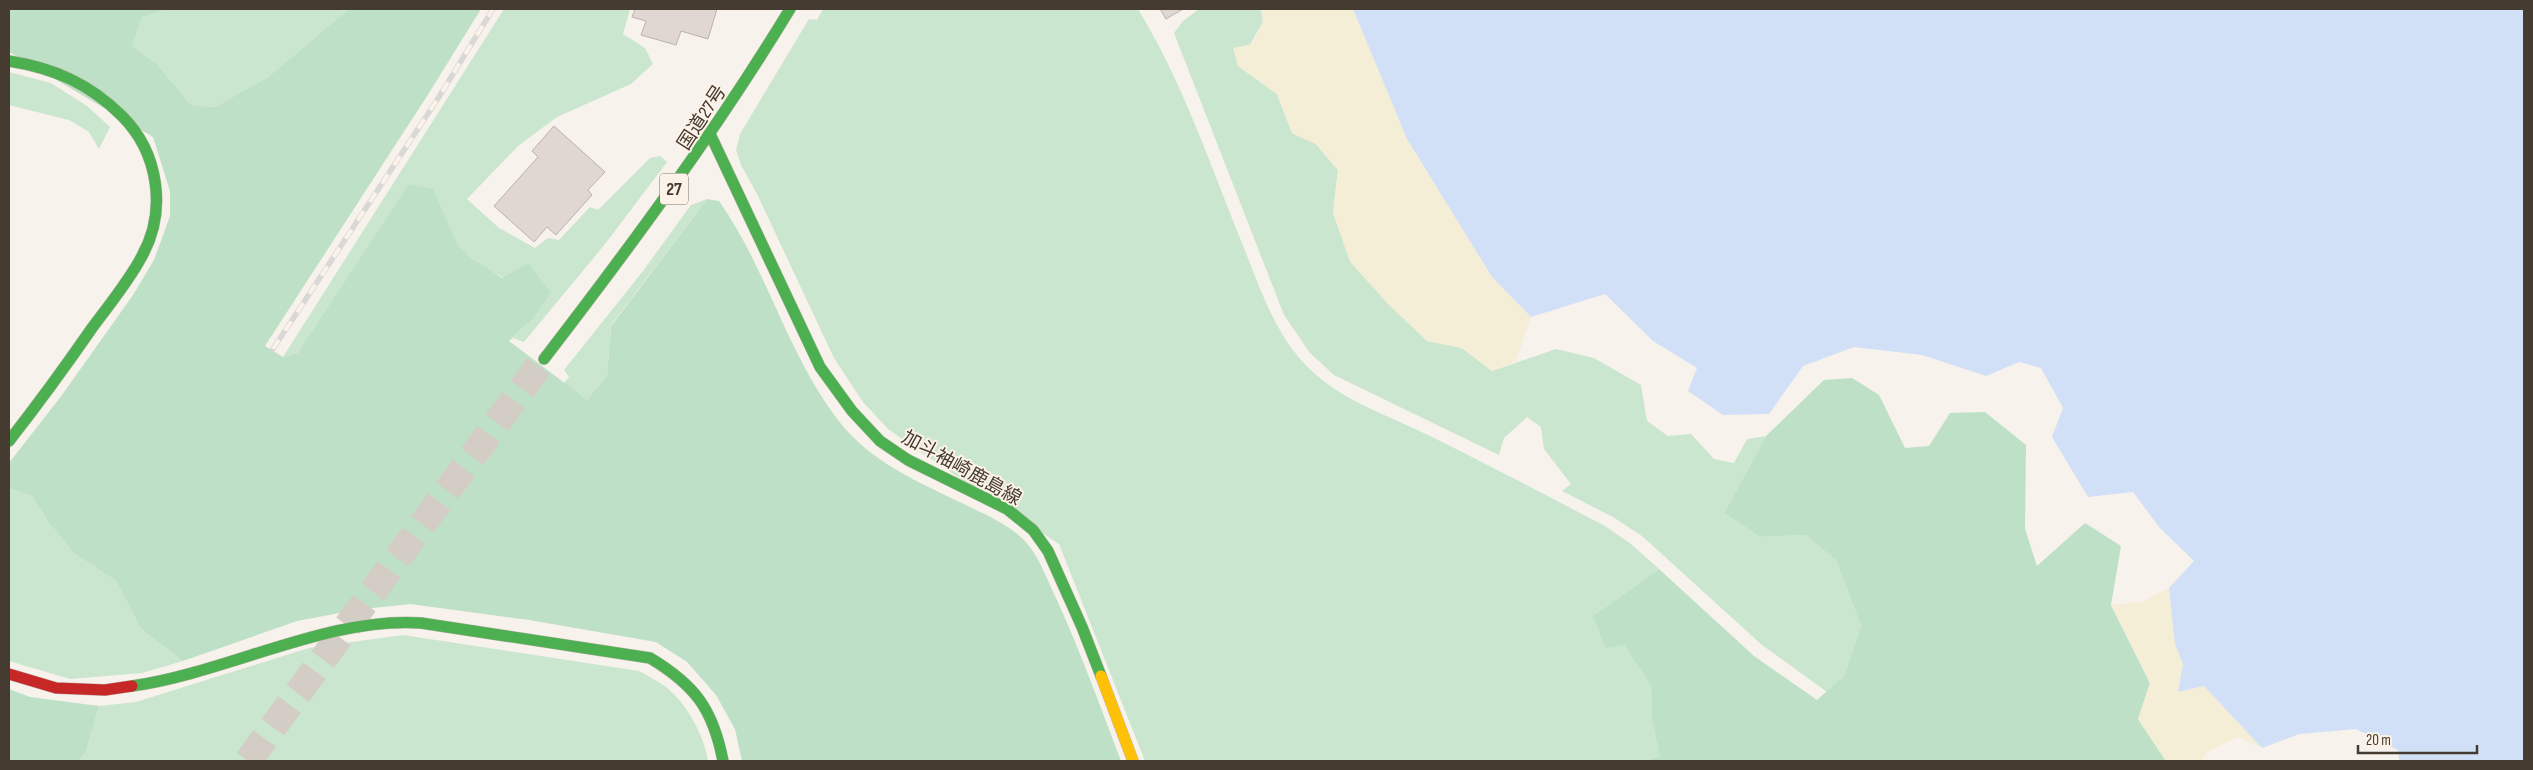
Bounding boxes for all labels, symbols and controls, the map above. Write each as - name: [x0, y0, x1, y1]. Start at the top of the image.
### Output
- street label: 国道27号: [673, 81, 732, 154]
- road number: 27: [660, 173, 688, 204]
- street label: 加斗袖崎鹿島線: [898, 426, 1025, 511]
- scale bar: [2358, 722, 2477, 754]
- text: 20 m: [2366, 731, 2391, 750]

